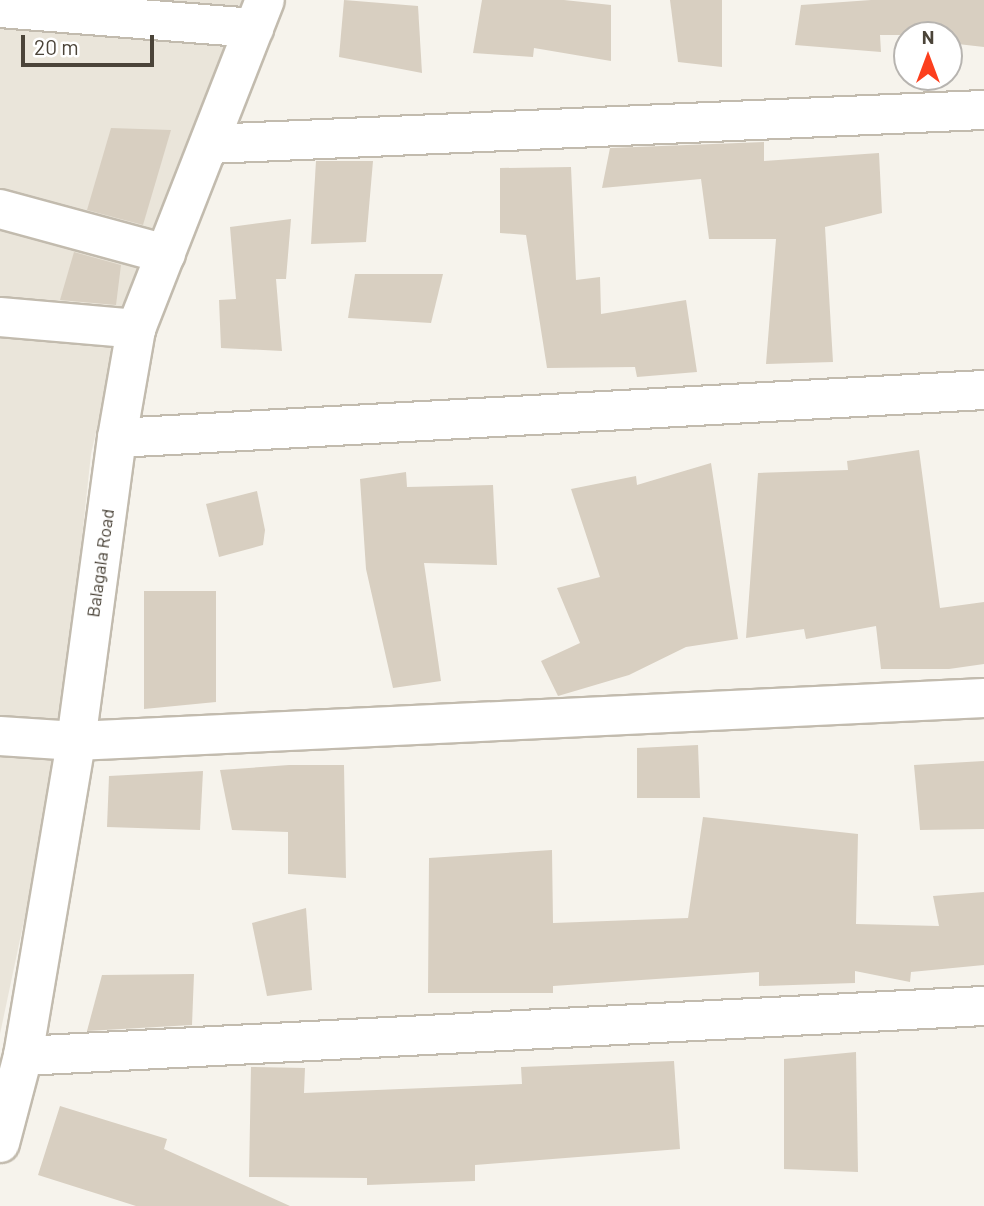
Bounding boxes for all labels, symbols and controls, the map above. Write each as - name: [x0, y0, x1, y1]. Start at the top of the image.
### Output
- scale bar: [24, 21, 158, 65]
- north arrow: [893, 21, 963, 91]
- text: N: [922, 25, 934, 48]
- text: 20 m: [34, 34, 79, 59]
- street label: Balagala Road: [82, 507, 118, 619]

